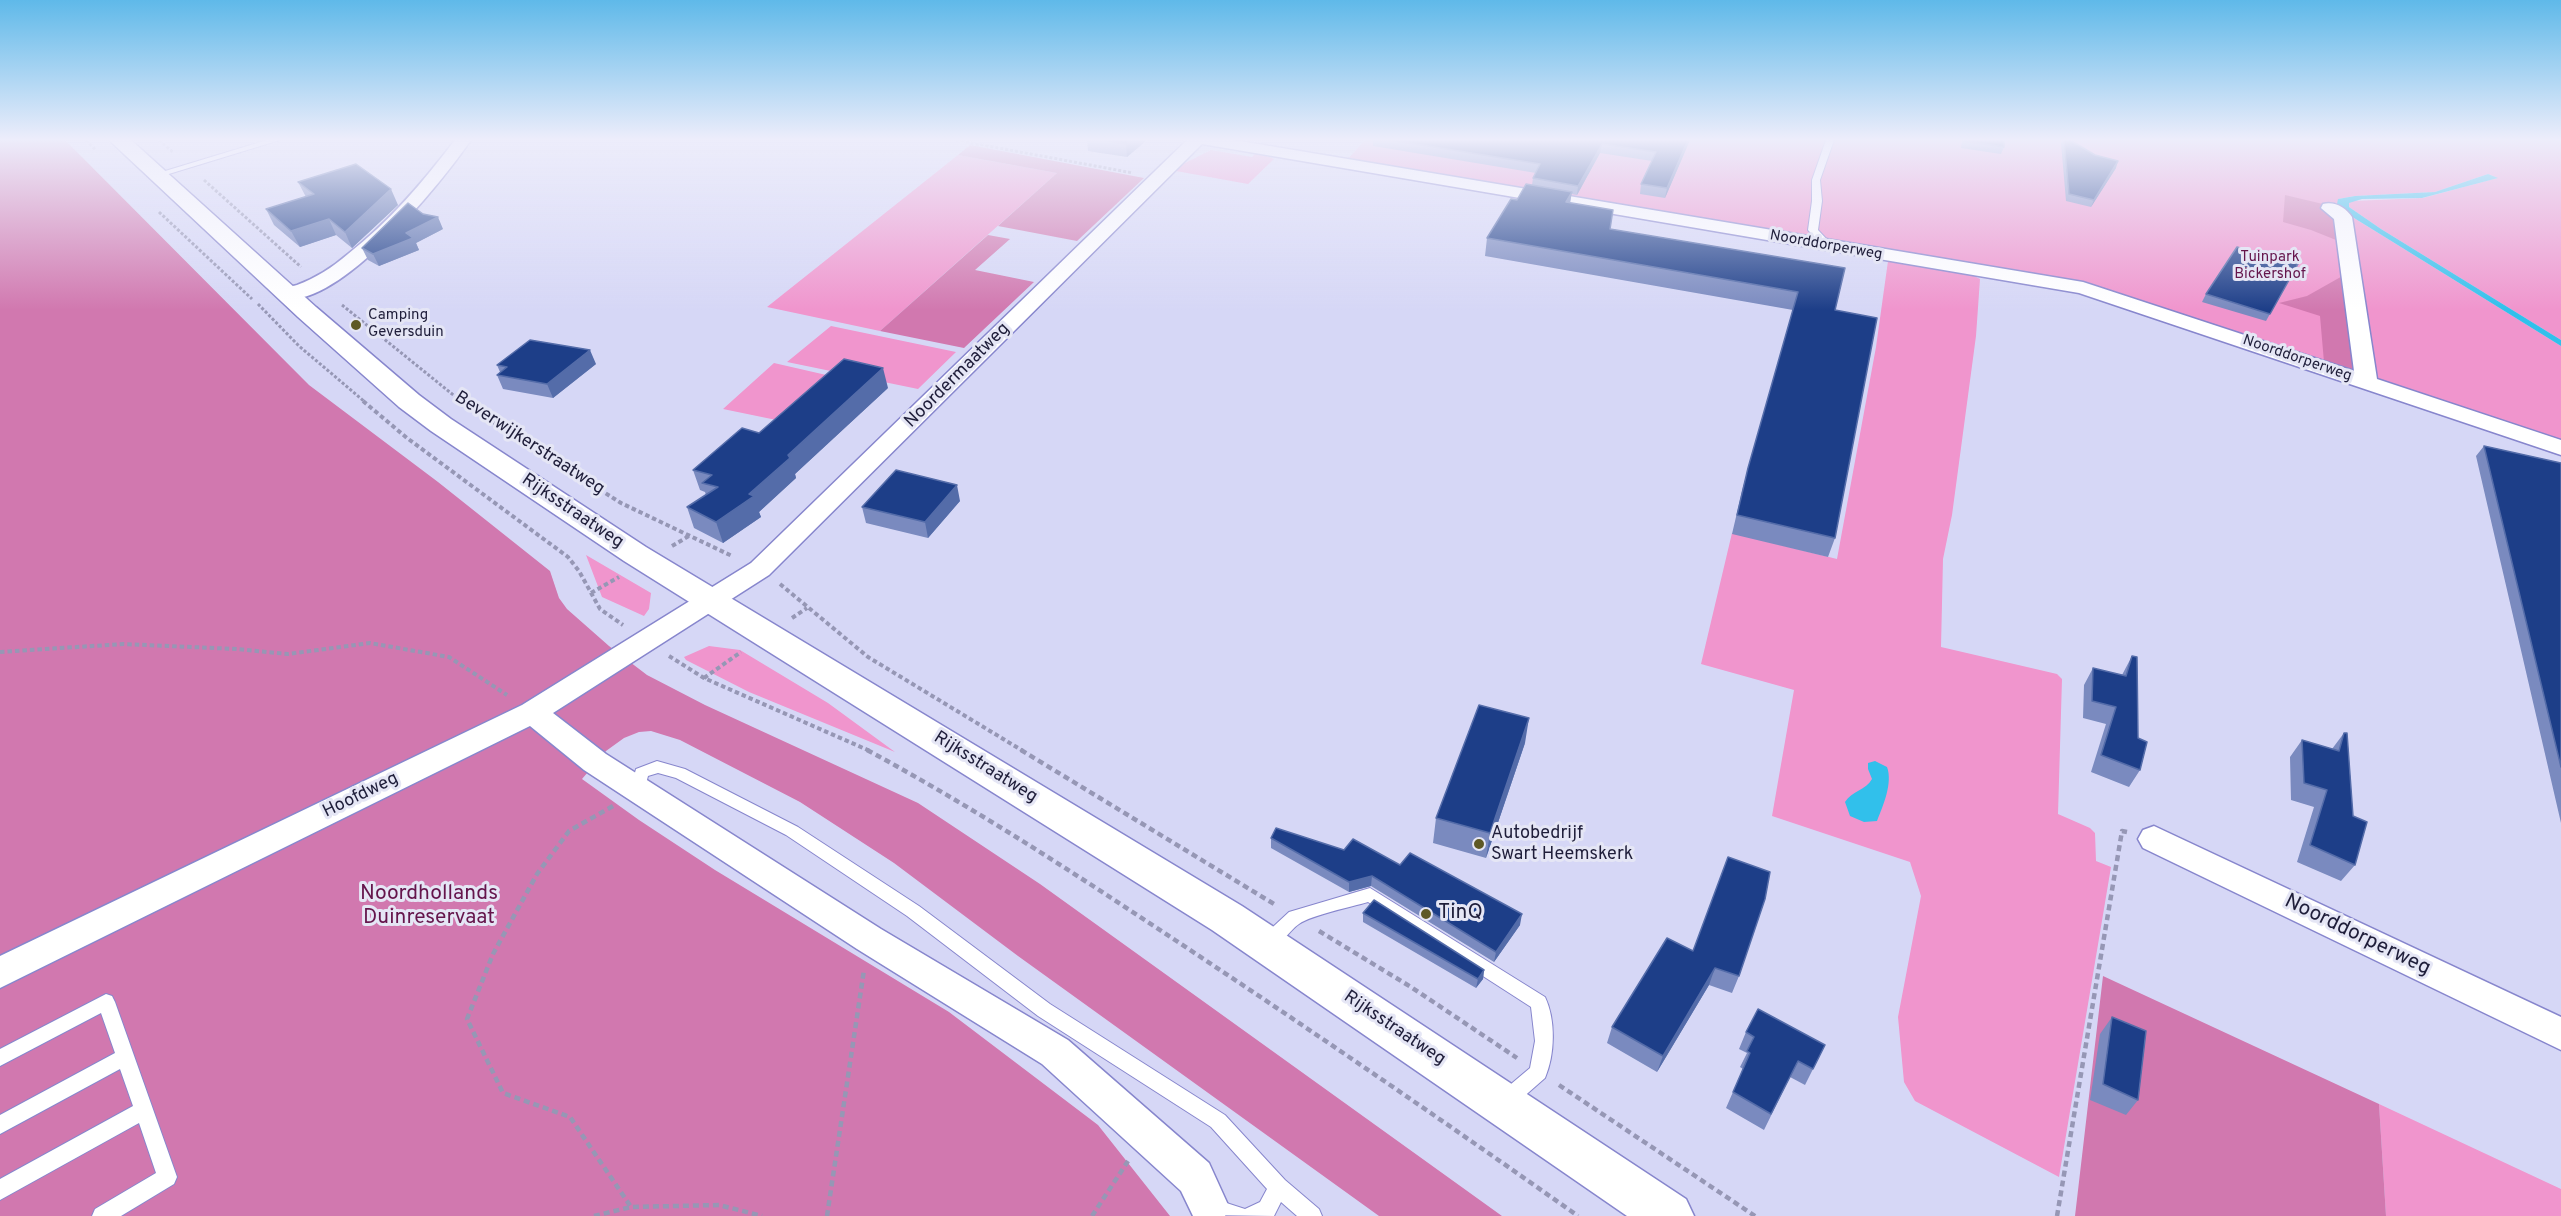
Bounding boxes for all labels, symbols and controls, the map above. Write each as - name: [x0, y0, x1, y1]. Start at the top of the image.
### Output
- street label: Noorddorperweg: [1768, 227, 1884, 265]
- park label: Tuinpark Bickershof: [2234, 249, 2306, 284]
- place label: Camping Geversduin: [368, 307, 444, 342]
- marker: Camping Geversduin: [349, 318, 363, 332]
- street label: Noordermaatweg: [901, 319, 1015, 433]
- street label: Noorddorperweg: [2240, 332, 2354, 386]
- street label: Beverwijkerstraatweg: [450, 387, 608, 501]
- street label: Rijksstraatweg: [517, 470, 627, 554]
- street label: Rijksstraatweg: [929, 727, 1041, 809]
- street label: Hoofdweg: [320, 768, 402, 824]
- place label: Autobedrijf Swart Heemskerk: [1491, 823, 1633, 866]
- marker: Autobedrijf Swart Heemskerk: [1472, 837, 1486, 851]
- park label: Noordhollands Duinreservaat: [360, 882, 498, 932]
- street label: Noorddorperweg: [2280, 890, 2434, 982]
- place label: TinQ: [1438, 901, 1483, 927]
- marker: TinQ: [1419, 907, 1433, 921]
- street label: Rijksstraatweg: [1339, 987, 1449, 1071]

